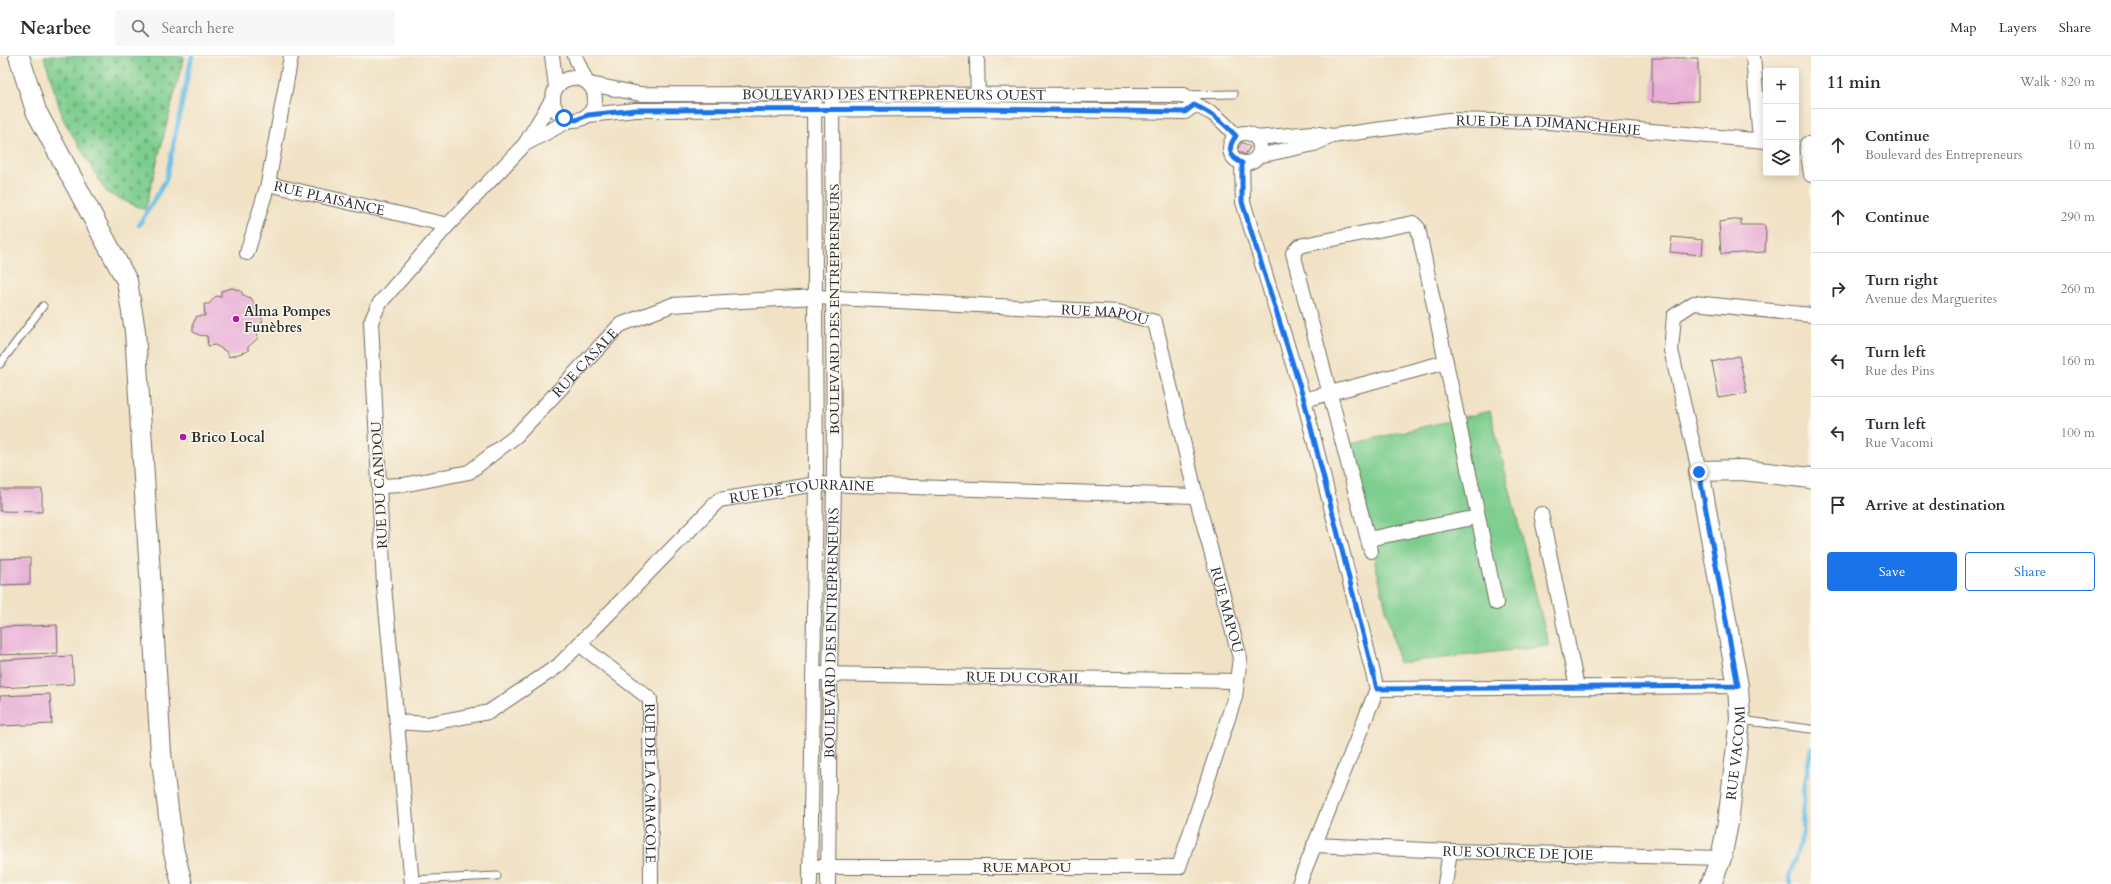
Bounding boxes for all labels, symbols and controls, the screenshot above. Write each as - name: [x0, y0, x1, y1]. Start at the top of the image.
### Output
- search box: [115, 10, 395, 46]
- text: Nearbee: [20, 15, 91, 41]
- icon: search: [129, 17, 151, 39]
- text: Search here: [161, 18, 234, 38]
- text: Map: [1950, 18, 1977, 37]
- text: Layers: [1999, 18, 2037, 37]
- text: Share: [2059, 18, 2091, 37]
- map controls: [1763, 68, 1799, 176]
- button: +: [1763, 68, 1799, 104]
- text: 11 min: [1827, 71, 1881, 94]
- text: Walk · 820 m: [2020, 73, 2095, 91]
- street label: BOULEVARD DES ENTREPRENEURS OUEST: [742, 85, 1046, 105]
- button: −: [1763, 104, 1799, 140]
- route start: [555, 109, 573, 127]
- street label: RUE DE LA DIMANCHERIE: [1456, 111, 1642, 140]
- text: Continue: [1865, 126, 1930, 146]
- icon: ahead: [1827, 134, 1849, 156]
- text: 10 m: [2067, 136, 2095, 154]
- button: layers: [1763, 140, 1799, 176]
- text: Boulevard des Entrepreneurs: [1865, 146, 2022, 164]
- street label: RUE PLAISANCE: [272, 177, 387, 220]
- street label: BOULEVARD DES ENTREPRENEURS: [825, 184, 844, 434]
- icon: ahead: [1827, 206, 1849, 228]
- text: Continue: [1865, 207, 1930, 227]
- text: 290 m: [2061, 208, 2095, 226]
- text: Turn right: [1865, 270, 1938, 290]
- icon: right: [1827, 278, 1849, 300]
- text: 260 m: [2061, 280, 2095, 298]
- text: Avenue des Marguerites: [1865, 290, 1997, 308]
- street label: RUE MAPOU: [1060, 300, 1151, 330]
- place label: Alma Pompes Funèbres: [244, 302, 331, 337]
- marker: Alma Pompes Funèbres: [231, 314, 241, 324]
- street label: RUE CASALE: [548, 324, 622, 402]
- text: Turn left: [1865, 342, 1926, 362]
- icon: left: [1827, 350, 1849, 372]
- text: 160 m: [2061, 352, 2095, 370]
- text: Rue des Pins: [1865, 362, 1934, 380]
- text: Turn left: [1865, 414, 1926, 434]
- street label: RUE DU CANDOU: [367, 420, 392, 549]
- icon: left: [1827, 422, 1849, 444]
- text: 100 m: [2061, 424, 2095, 442]
- place label: Brico Local: [191, 428, 265, 447]
- marker: Brico Local: [178, 432, 188, 442]
- text: Rue Vacomi: [1865, 434, 1933, 452]
- route end: [1690, 463, 1708, 481]
- street label: RUE DE TOURRAINE: [728, 474, 875, 508]
- icon: arrive: [1827, 494, 1849, 516]
- text: Arrive at destination: [1865, 495, 2005, 515]
- street label: BOULEVARD DES ENTREPRENEURS: [820, 508, 844, 758]
- button: Save: [1827, 552, 1957, 591]
- button: Share: [1965, 552, 2095, 591]
- street label: RUE MAPOU: [1206, 565, 1247, 656]
- street label: RUE DU CORAIL: [966, 667, 1083, 688]
- street label: RUE DE LA CARACOLE: [640, 703, 660, 864]
- street label: RUE VACOMI: [1722, 705, 1750, 801]
- street label: RUE SOURCE DE JOIE: [1442, 842, 1594, 865]
- street label: RUE MAPOU: [983, 858, 1072, 877]

